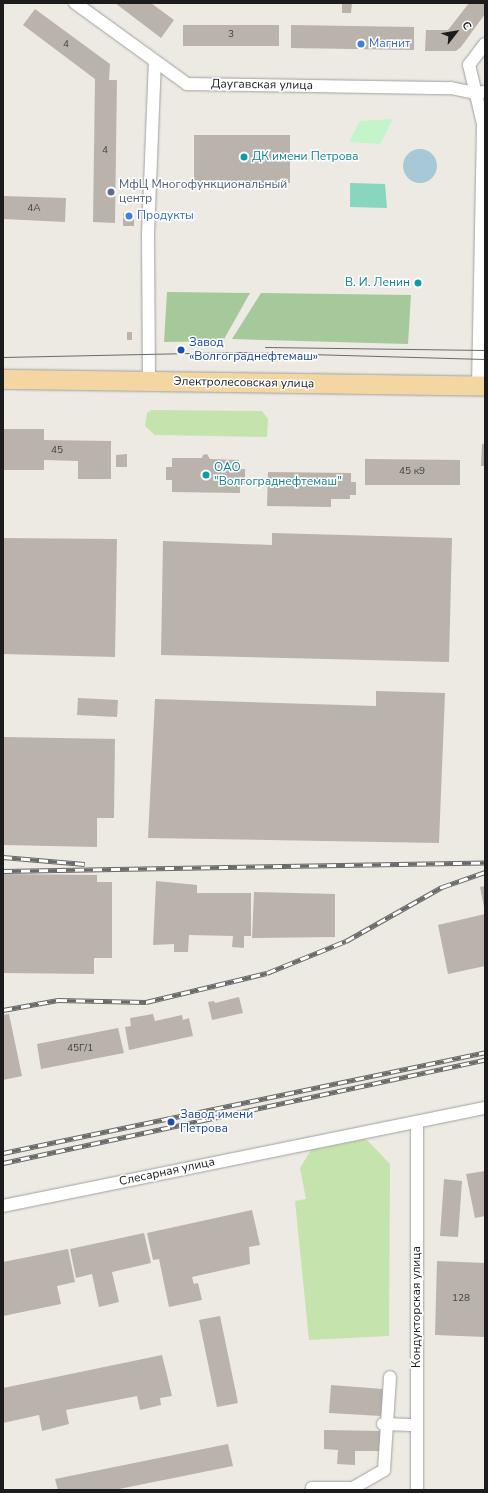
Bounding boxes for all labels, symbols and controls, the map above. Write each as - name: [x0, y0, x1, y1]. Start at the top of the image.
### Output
- north arrow: [436, 12, 476, 52]
- text: С: [458, 18, 475, 33]
- house number: 3: [228, 29, 234, 41]
- place label: Магнит: [369, 37, 410, 51]
- house number: 4: [63, 39, 69, 51]
- marker: Магнит: [356, 39, 366, 49]
- street label: Даугавская улица: [211, 77, 313, 93]
- house number: 4: [102, 145, 108, 157]
- place label: ДК имени Петрова: [252, 150, 359, 164]
- marker: ДК имени Петрова: [239, 152, 249, 162]
- place label: МфЦ Многофункциональный центр: [119, 178, 287, 206]
- marker: МфЦ Многофункциональный центр: [106, 187, 116, 197]
- house number: 4А: [27, 203, 41, 215]
- place label: Продукты: [137, 209, 194, 223]
- marker: Продукты: [124, 211, 134, 221]
- place label: В. И. Ленин: [345, 276, 410, 290]
- marker: В. И. Ленин: [413, 278, 423, 288]
- place label: Завод «Волгограднефтемаш»: [189, 336, 318, 364]
- marker: Завод «Волгограднефтемаш»: [176, 345, 186, 355]
- street label: Электролесовская улица: [174, 375, 314, 391]
- house number: 45: [51, 445, 63, 457]
- place label: ОАО "Волгограднефтемаш": [214, 461, 342, 489]
- house number: 45 к9: [399, 466, 425, 478]
- marker: ОАО "Волгограднефтемаш": [201, 470, 211, 480]
- house number: 45Г/1: [67, 1043, 93, 1055]
- place label: Завод имени Петрова: [180, 1108, 253, 1136]
- marker: Завод имени Петрова: [165, 1116, 177, 1128]
- street label: Слесарная улица: [118, 1155, 216, 1189]
- street label: Кондукторская улица: [410, 1246, 424, 1368]
- house number: 128: [452, 1293, 470, 1305]

